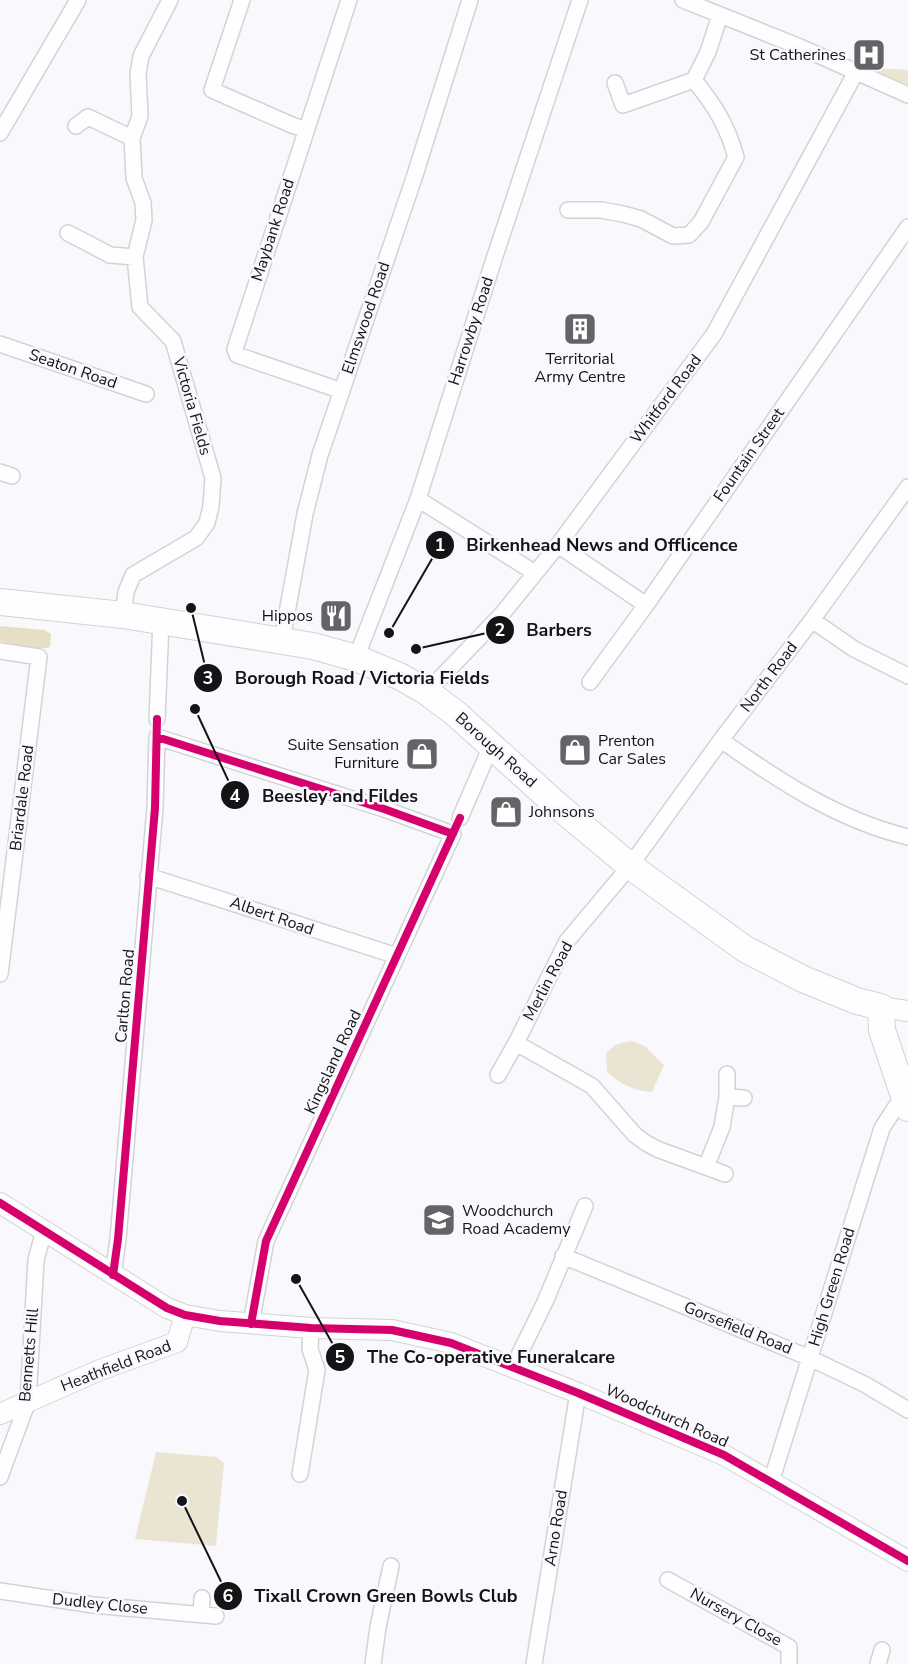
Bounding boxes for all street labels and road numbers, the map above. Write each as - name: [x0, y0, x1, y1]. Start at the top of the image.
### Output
- street label: Maybank Road: [246, 176, 300, 284]
- street label: Elmswood Road: [337, 259, 395, 377]
- street label: Harrowby Road: [443, 274, 499, 388]
- street label: Seaton Road: [26, 344, 120, 394]
- street label: Whitford Road: [625, 350, 707, 448]
- street label: Victoria Fields: [167, 353, 217, 458]
- street label: Fountain Street: [708, 403, 790, 506]
- street label: North Road: [735, 637, 803, 717]
- street label: Borough Road: [450, 707, 542, 793]
- street label: Briardale Road: [5, 744, 39, 852]
- street label: Albert Road: [227, 891, 317, 941]
- street label: Merlin Road: [518, 938, 578, 1024]
- street label: Carlton Road: [110, 948, 140, 1044]
- street label: Kingsland Road: [299, 1006, 367, 1118]
- street label: High Green Road: [803, 1225, 861, 1349]
- street label: Gorsefield Road: [681, 1296, 795, 1360]
- street label: Bennetts Hill: [14, 1307, 44, 1403]
- street label: Heathfield Road: [58, 1335, 174, 1397]
- street label: Woodchurch Road: [602, 1379, 732, 1453]
- street label: Arno Road: [539, 1488, 573, 1568]
- street label: Nursery Close: [686, 1583, 786, 1651]
- street label: Dudley Close: [51, 1588, 149, 1620]

